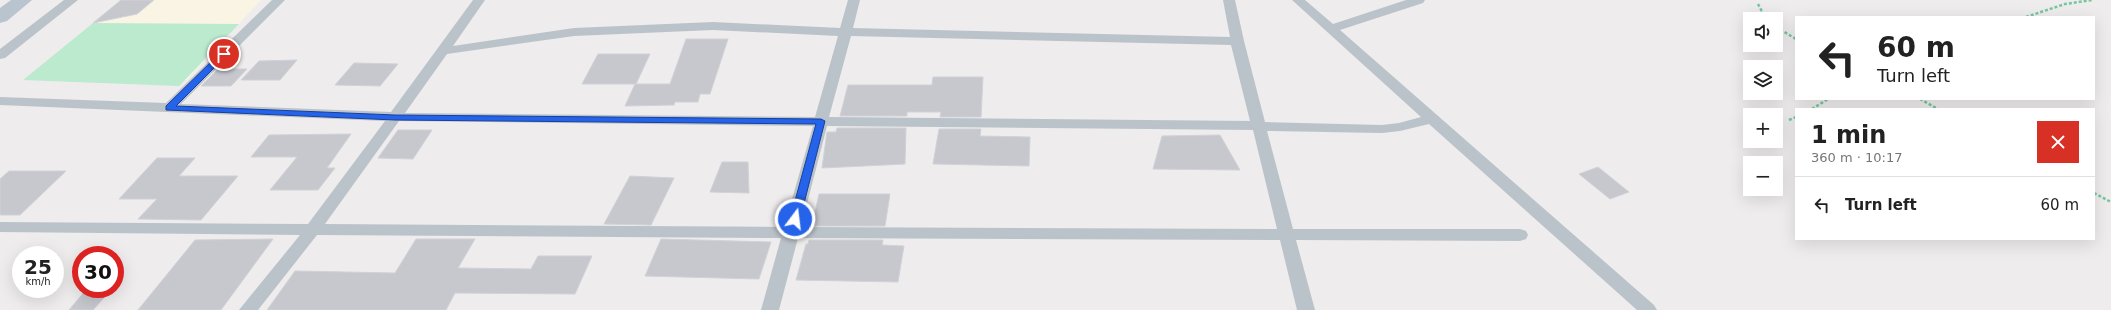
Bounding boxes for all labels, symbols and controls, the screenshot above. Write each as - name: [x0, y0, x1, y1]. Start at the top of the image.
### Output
- map controls: [1743, 12, 1783, 196]
- button: sound: [1743, 12, 1783, 52]
- text: 60 m: [1877, 31, 1955, 64]
- icon: left: [1811, 32, 1863, 84]
- pin: [207, 37, 241, 71]
- icon: arrive: [213, 43, 235, 65]
- button: layers: [1743, 60, 1783, 100]
- text: Turn left: [1877, 65, 1950, 86]
- button: +: [1743, 108, 1783, 148]
- text: 1 min: [1811, 121, 1886, 149]
- button: close: [2037, 121, 2079, 163]
- text: 360 m · 10:17: [1811, 150, 1902, 165]
- button: −: [1743, 156, 1783, 196]
- icon: left: [1811, 194, 1833, 216]
- text: Turn left: [1845, 196, 1917, 214]
- text: 60 m: [2041, 196, 2079, 214]
- position arrow: [774, 198, 816, 240]
- speed limit sign: 30: [72, 246, 124, 298]
- text: 25: [24, 255, 52, 279]
- text: km/h: [25, 276, 51, 287]

